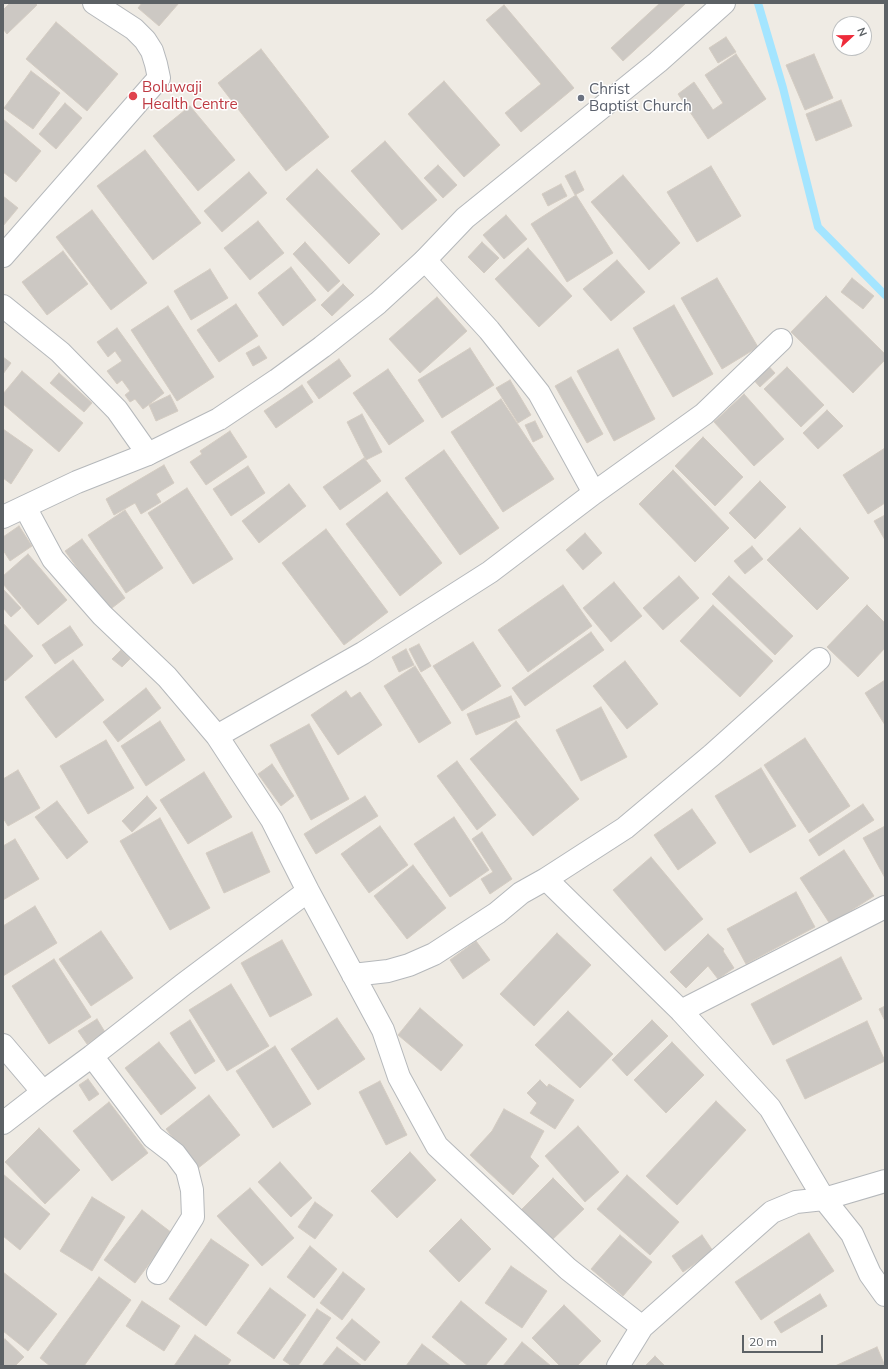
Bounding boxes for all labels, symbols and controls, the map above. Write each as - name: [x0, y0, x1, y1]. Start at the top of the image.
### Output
- north arrow: [832, 16, 872, 56]
- text: N: [854, 25, 870, 38]
- place label: Boluwaji Health Centre: [142, 78, 238, 113]
- place label: Christ Baptist Church: [589, 80, 692, 115]
- marker: Boluwaji Health Centre: [127, 90, 139, 102]
- marker: Christ Baptist Church: [576, 93, 586, 103]
- scale bar: [744, 1327, 825, 1353]
- text: 20 m: [749, 1334, 777, 1349]

